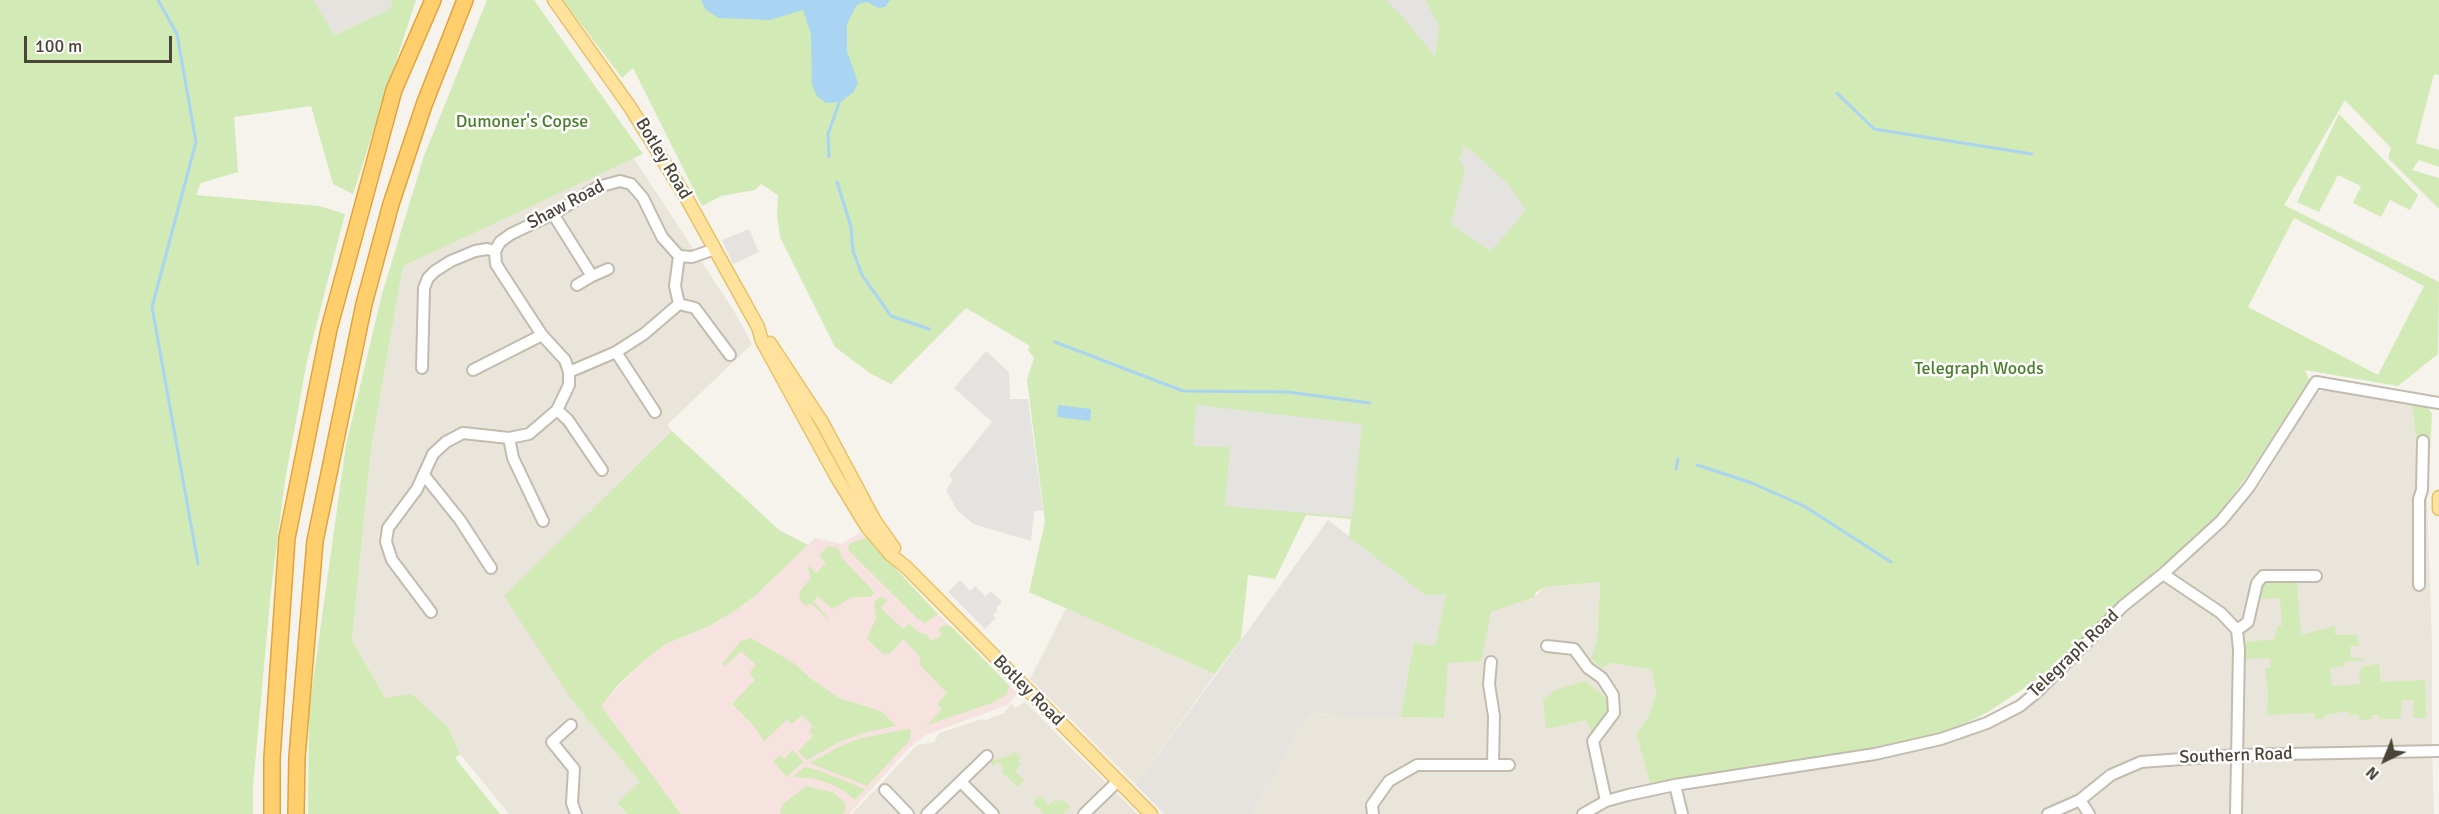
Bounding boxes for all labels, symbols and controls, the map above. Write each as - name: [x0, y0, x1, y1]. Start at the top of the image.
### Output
- scale bar: [27, 24, 176, 62]
- text: 100 m: [35, 35, 82, 57]
- park label: Dumoner's Copse: [456, 111, 588, 133]
- street label: Botley Road: [630, 114, 696, 204]
- street label: Shaw Road: [524, 176, 608, 234]
- park label: Telegraph Woods: [1914, 358, 2044, 380]
- street label: Telegraph Road: [2024, 605, 2124, 703]
- street label: Botley Road: [988, 651, 1068, 731]
- north arrow: [2355, 730, 2415, 790]
- street label: Southern Road: [2179, 743, 2293, 769]
- text: N: [2362, 762, 2384, 784]

